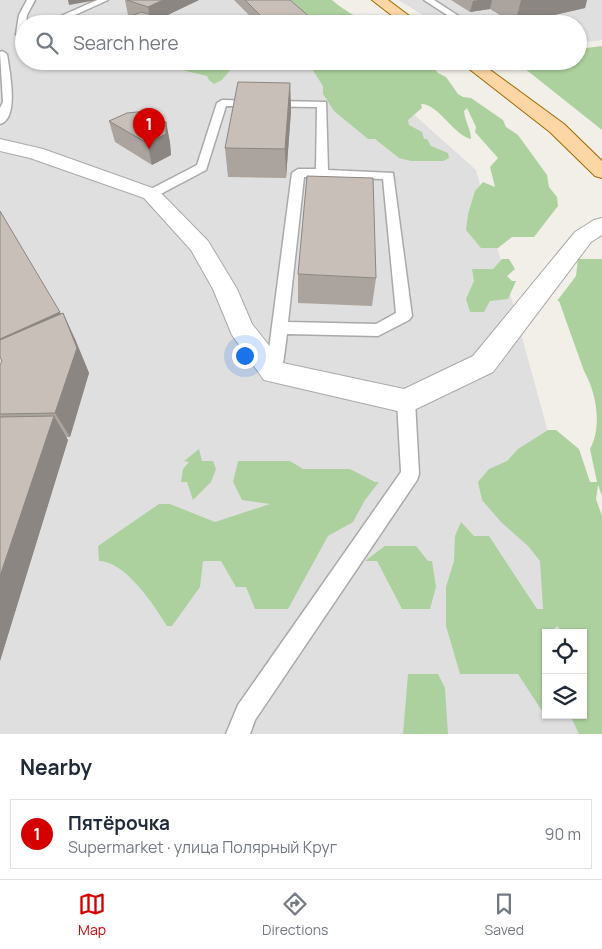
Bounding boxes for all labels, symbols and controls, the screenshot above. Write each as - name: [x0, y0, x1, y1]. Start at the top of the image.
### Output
- search box: [15, 15, 587, 70]
- icon: search: [33, 29, 61, 57]
- text: Search here: [73, 30, 179, 56]
- pin: 1: [133, 108, 165, 149]
- your location: [232, 343, 258, 369]
- map controls: [542, 629, 587, 719]
- button: locate: [542, 629, 587, 674]
- button: layers: [542, 674, 587, 719]
- text: Nearby: [20, 753, 92, 781]
- text: Пятёрочка: [68, 810, 170, 836]
- text: 1: [33, 823, 41, 845]
- text: 90 m: [545, 823, 581, 845]
- text: Supermarket · улица Полярный Круг: [68, 836, 337, 858]
- tab: Map: [78, 890, 106, 939]
- tab: Directions: [262, 890, 328, 939]
- tab: Saved: [485, 890, 524, 939]

